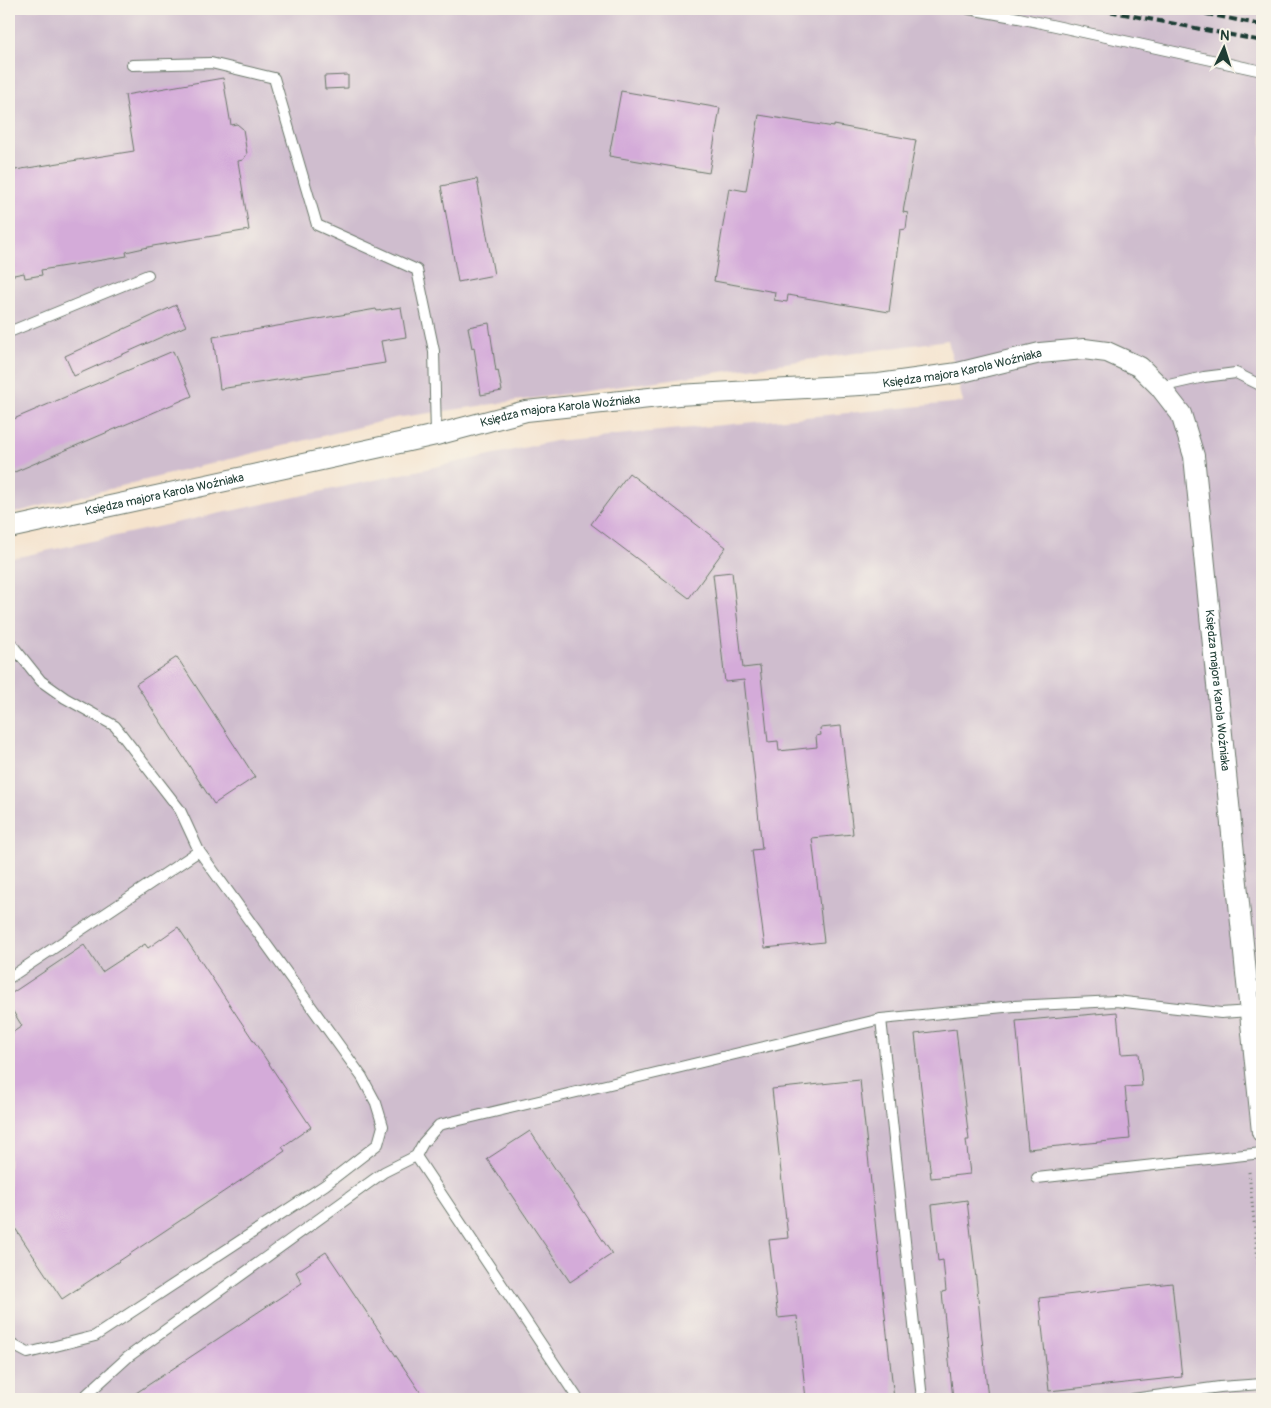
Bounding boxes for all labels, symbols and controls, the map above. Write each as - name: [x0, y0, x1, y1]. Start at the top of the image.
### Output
- north arrow: [1198, 22, 1248, 72]
- text: N: [1220, 27, 1230, 44]
- street label: Księdza majora Karola Woźniaka: [882, 345, 1044, 391]
- street label: Księdza majora Karola Woźniaka: [478, 391, 641, 430]
- street label: Księdza majora Karola Woźniaka: [84, 470, 246, 519]
- street label: Księdza majora Karola Woźniaka: [1202, 609, 1233, 772]

